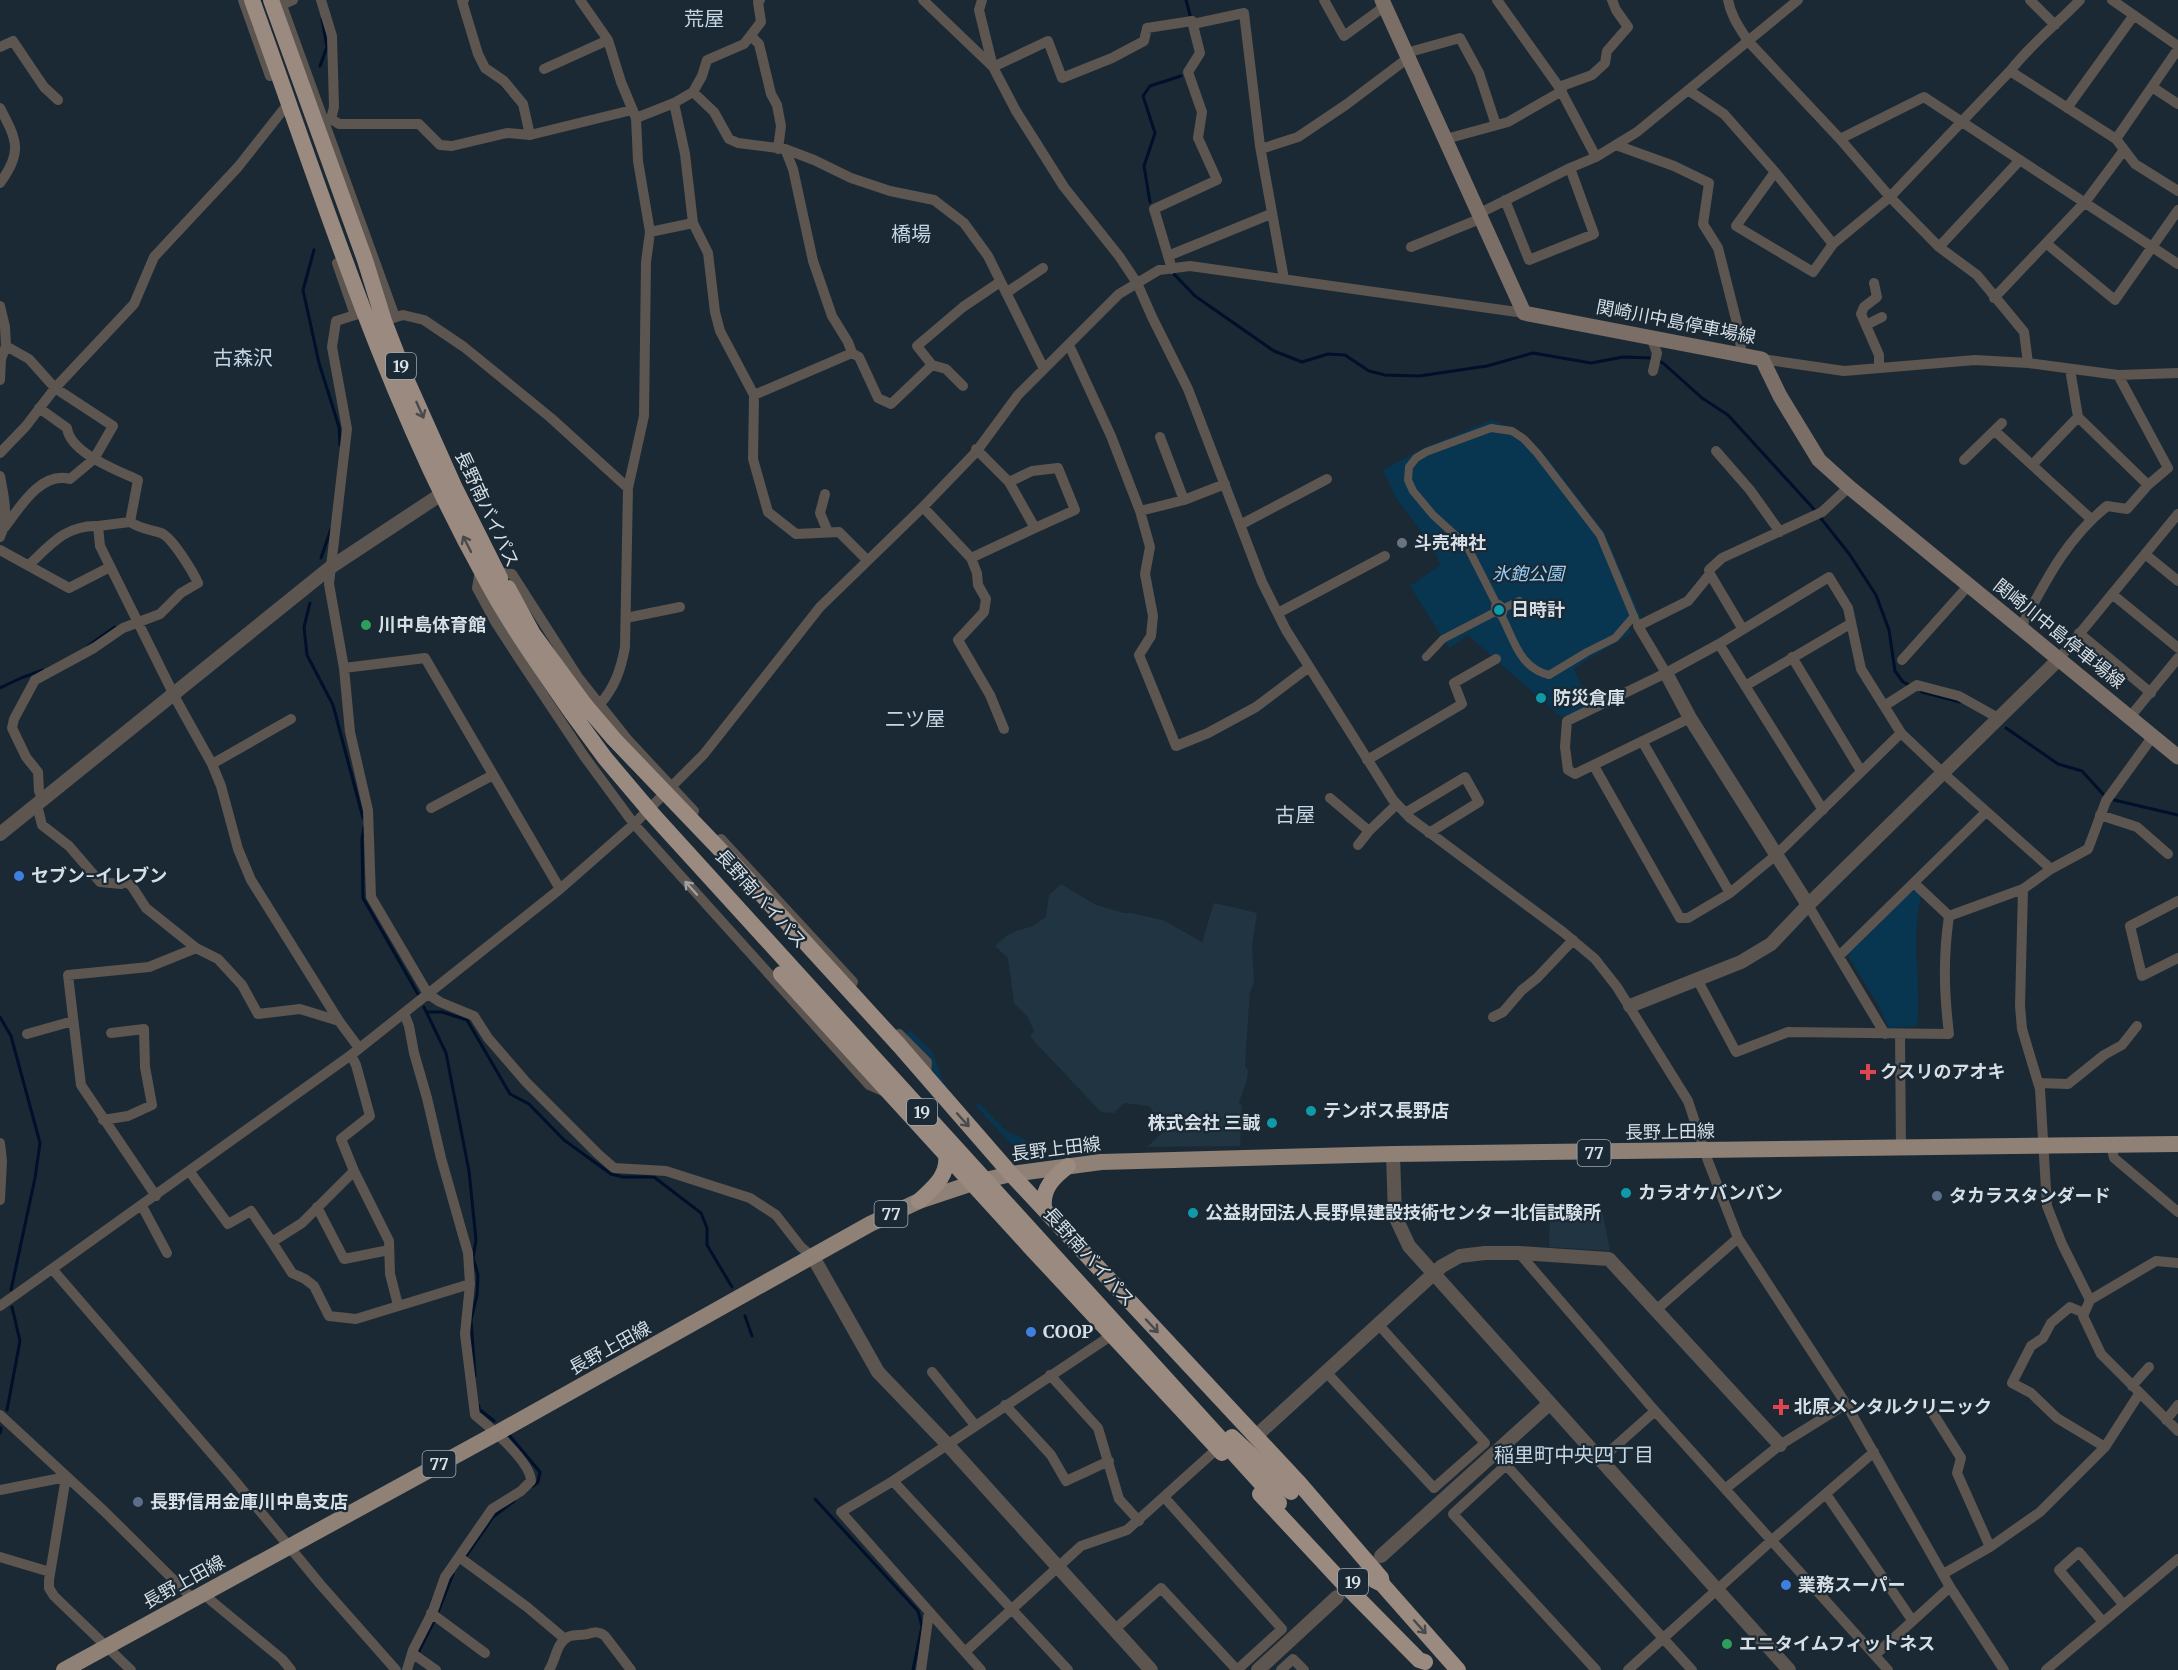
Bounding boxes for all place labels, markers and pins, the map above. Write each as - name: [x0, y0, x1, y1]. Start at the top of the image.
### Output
- place label: 斗売神社: [1414, 531, 1486, 554]
- marker: 斗売神社: [1395, 536, 1409, 550]
- place label: 日時計: [1511, 598, 1565, 621]
- marker: 日時計: [1492, 603, 1506, 617]
- place label: 川中島体育館: [378, 613, 486, 636]
- marker: 川中島体育館: [359, 618, 373, 632]
- place label: 防災倉庫: [1553, 686, 1625, 709]
- marker: 防災倉庫: [1534, 691, 1548, 705]
- place label: セブン-イレブン: [31, 864, 167, 887]
- marker: セブン-イレブン: [12, 869, 26, 883]
- place label: クスリのアオキ: [1880, 1060, 2005, 1083]
- marker: クスリのアオキ: [1861, 1065, 1875, 1079]
- place label: テンポス長野店: [1323, 1099, 1449, 1122]
- marker: テンポス長野店: [1304, 1104, 1318, 1118]
- place label: 株式会社 三誠: [1148, 1111, 1261, 1134]
- marker: 株式会社 三誠: [1265, 1116, 1279, 1130]
- place label: カラオケバンバン: [1638, 1181, 1783, 1204]
- place label: タカラスタンダード: [1949, 1184, 2111, 1207]
- marker: カラオケバンバン: [1619, 1186, 1633, 1200]
- marker: タカラスタンダード: [1930, 1189, 1944, 1203]
- place label: 公益財団法人長野県建設技術センター北信試験所: [1205, 1201, 1601, 1224]
- marker: 公益財団法人長野県建設技術センター北信試験所: [1186, 1206, 1200, 1220]
- place label: COOP: [1043, 1320, 1093, 1343]
- marker: COOP: [1024, 1325, 1038, 1339]
- place label: 北原メンタルクリニック: [1794, 1395, 1992, 1418]
- marker: 北原メンタルクリニック: [1772, 1398, 1790, 1416]
- place label: 長野信用金庫川中島支店: [150, 1490, 348, 1513]
- marker: 長野信用金庫川中島支店: [131, 1495, 145, 1509]
- place label: 業務スーパー: [1798, 1573, 1906, 1596]
- marker: 業務スーパー: [1779, 1578, 1793, 1592]
- place label: エニタイムフィットネス: [1739, 1632, 1935, 1655]
- marker: エニタイムフィットネス: [1720, 1637, 1734, 1651]

